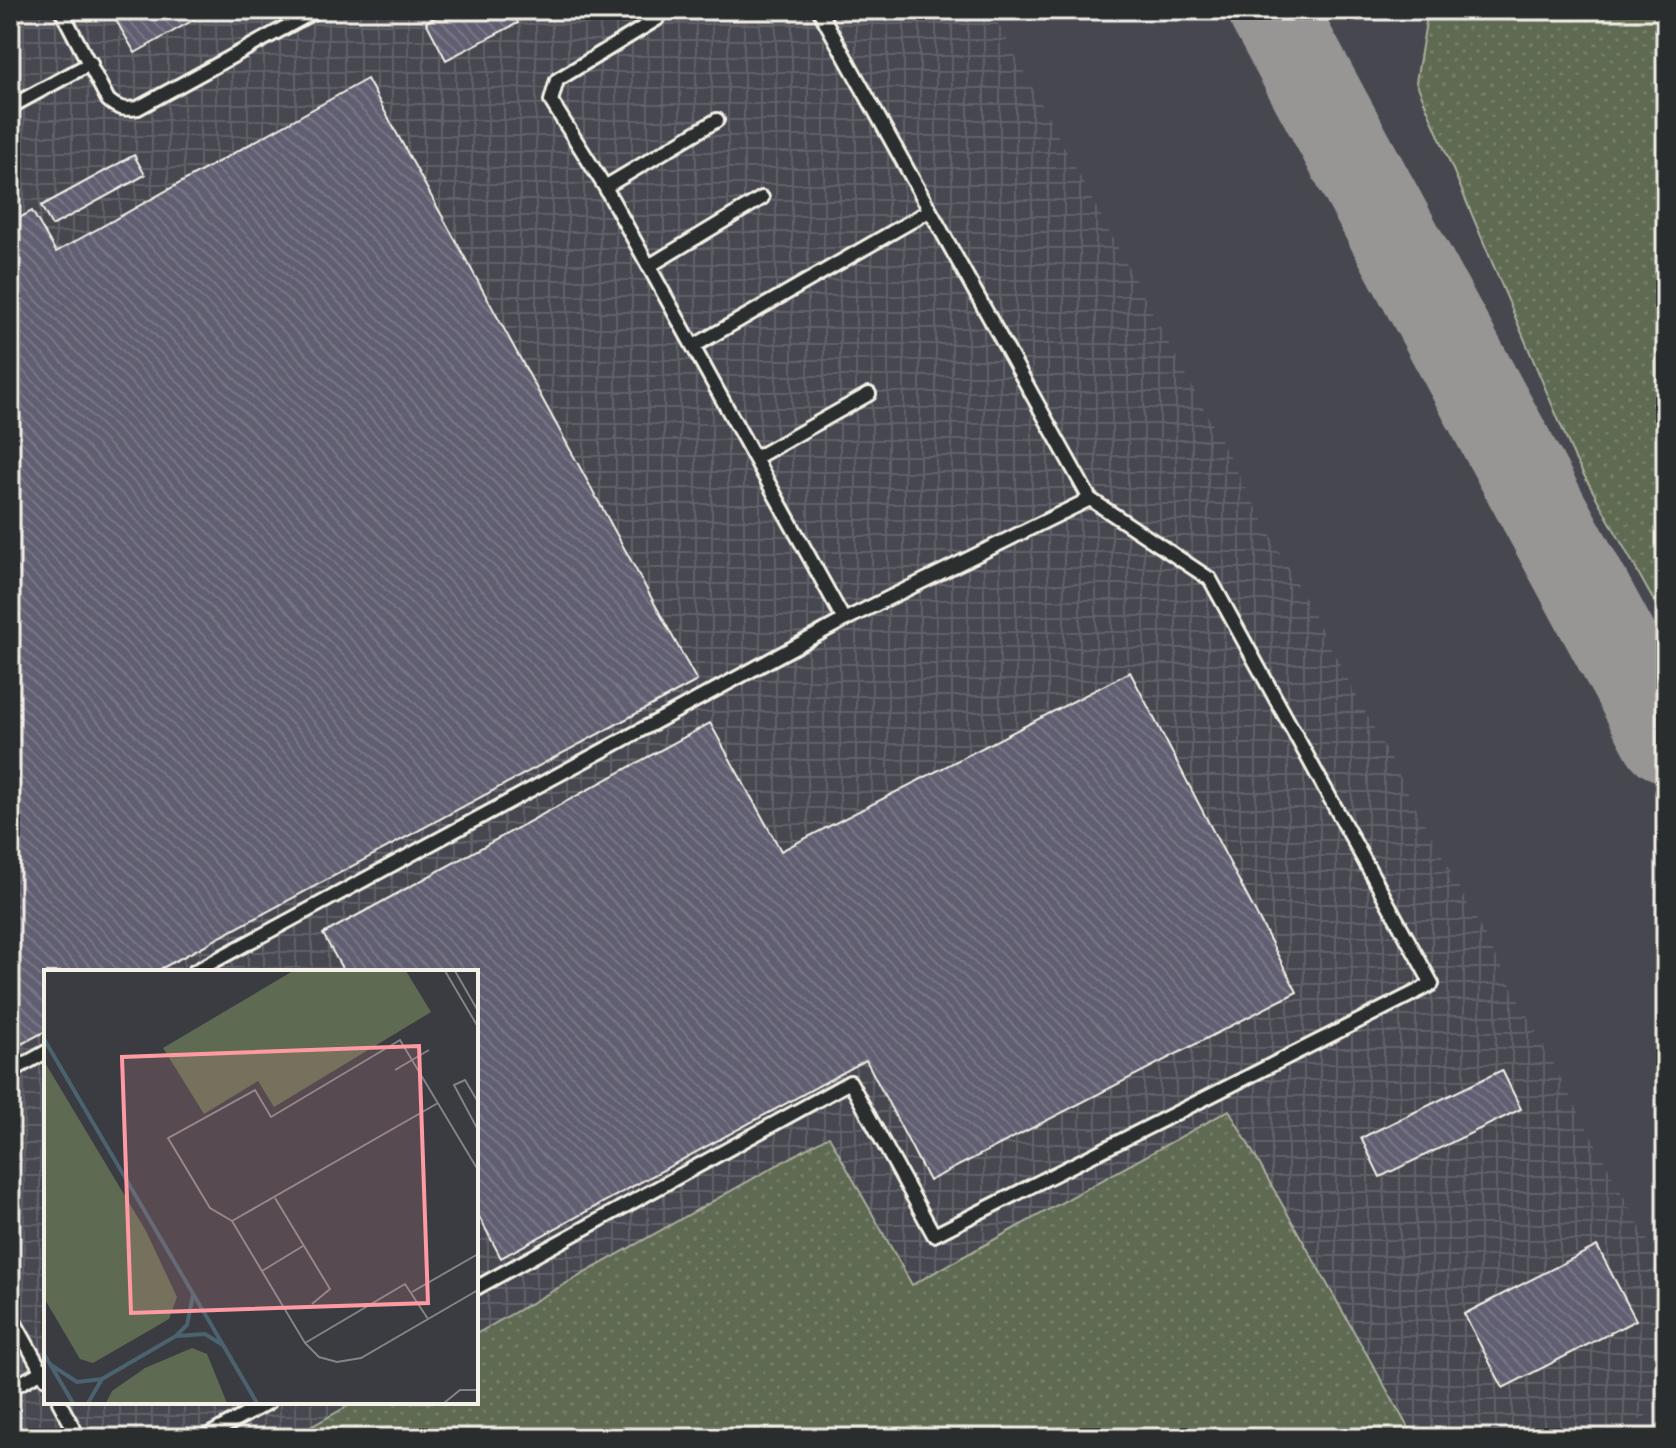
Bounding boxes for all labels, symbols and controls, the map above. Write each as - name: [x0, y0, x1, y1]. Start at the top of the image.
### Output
- inset map: [44, 970, 478, 1404]

